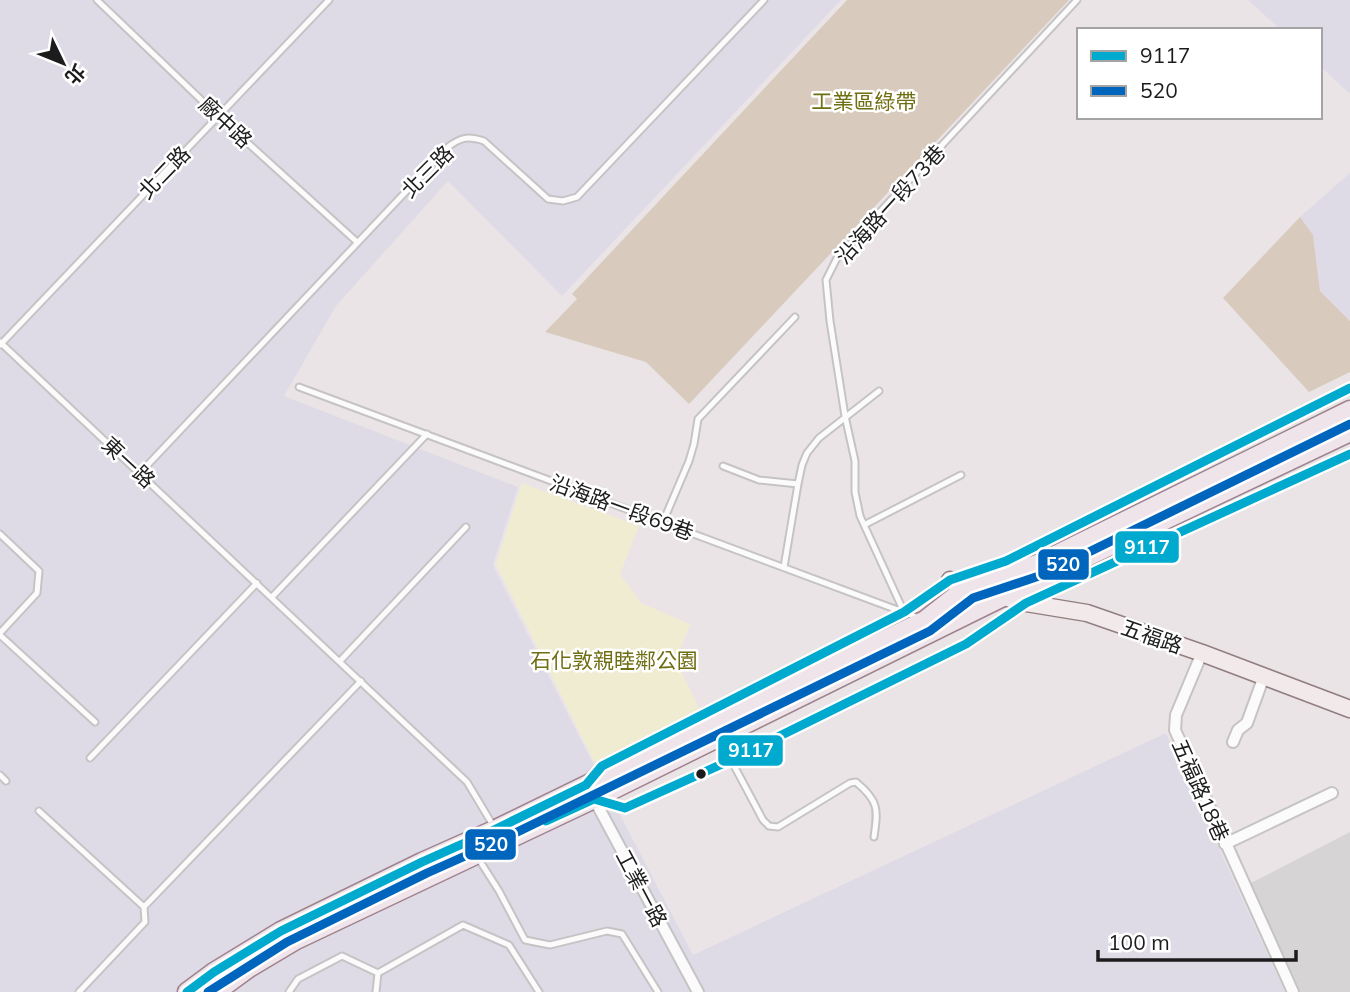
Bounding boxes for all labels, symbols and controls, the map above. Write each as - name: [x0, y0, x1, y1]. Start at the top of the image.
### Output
- north arrow: [28, 28, 98, 98]
- legend: [1077, 28, 1322, 119]
- text: 9117: [1140, 42, 1190, 68]
- text: 北: [60, 59, 91, 90]
- text: 520: [1140, 77, 1178, 103]
- park label: 工業區綠帶: [812, 88, 917, 114]
- street label: 廠中路: [194, 91, 258, 153]
- street label: 沿海路一段73巷: [830, 139, 950, 269]
- street label: 北二路: [133, 140, 195, 204]
- street label: 北三路: [396, 140, 458, 202]
- street label: 東一路: [97, 431, 161, 493]
- street label: 沿海路一段69巷: [547, 469, 697, 545]
- line badge: 9117: [1114, 530, 1180, 564]
- text: 9117: [1124, 535, 1170, 559]
- line badge: 520: [1037, 548, 1090, 581]
- text: 520: [1046, 552, 1080, 576]
- street label: 五福路: [1118, 613, 1186, 659]
- park label: 石化敦親睦鄰公園: [530, 647, 698, 673]
- line badge: 9117: [717, 734, 784, 767]
- street label: 五福路18巷: [1167, 735, 1235, 845]
- text: 9117: [728, 738, 774, 762]
- unlabelled marker: [694, 767, 708, 781]
- line badge: 520: [464, 828, 517, 861]
- text: 520: [474, 832, 508, 856]
- street label: 工業一路: [611, 845, 673, 931]
- scale bar: [1098, 918, 1296, 962]
- text: 100 m: [1108, 929, 1170, 955]

